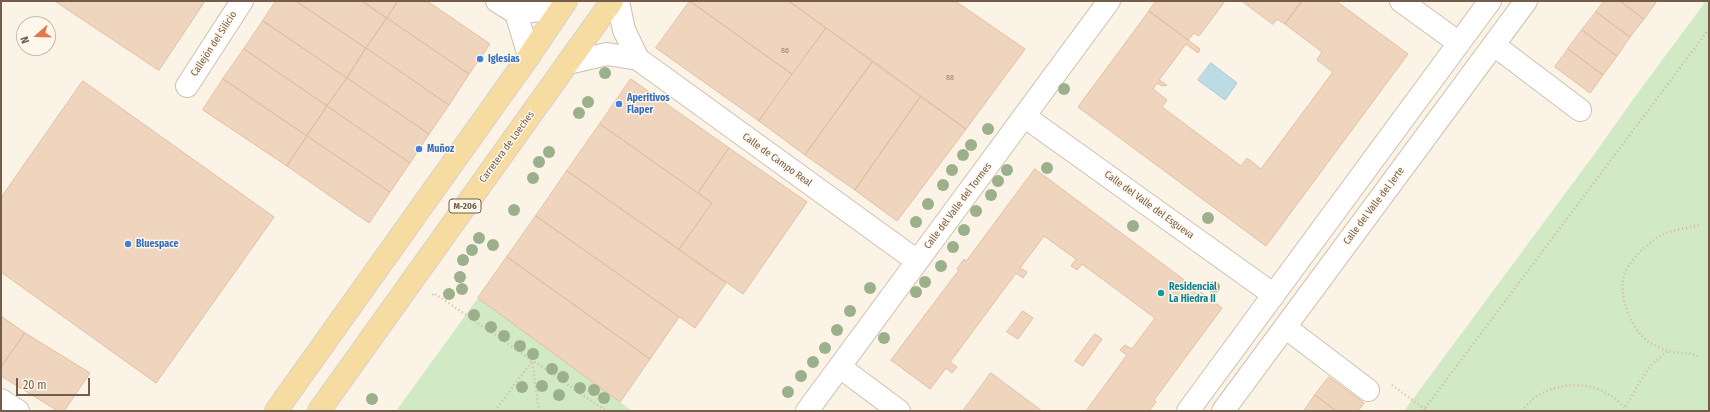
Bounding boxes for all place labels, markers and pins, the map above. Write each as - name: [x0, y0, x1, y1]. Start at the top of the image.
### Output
- place label: Iglesias: [488, 53, 520, 65]
- marker: Iglesias: [475, 54, 485, 64]
- place label: Aperitivos Flaper: [627, 92, 670, 116]
- marker: Aperitivos Flaper: [614, 99, 624, 109]
- place label: Muñoz: [427, 143, 454, 155]
- marker: Muñoz: [414, 144, 424, 154]
- place label: Bluespace: [136, 238, 179, 250]
- marker: Bluespace: [123, 239, 133, 249]
- place label: Residencial La Hiedra II: [1169, 281, 1217, 304]
- marker: Residencial La Hiedra II: [1156, 288, 1166, 298]

